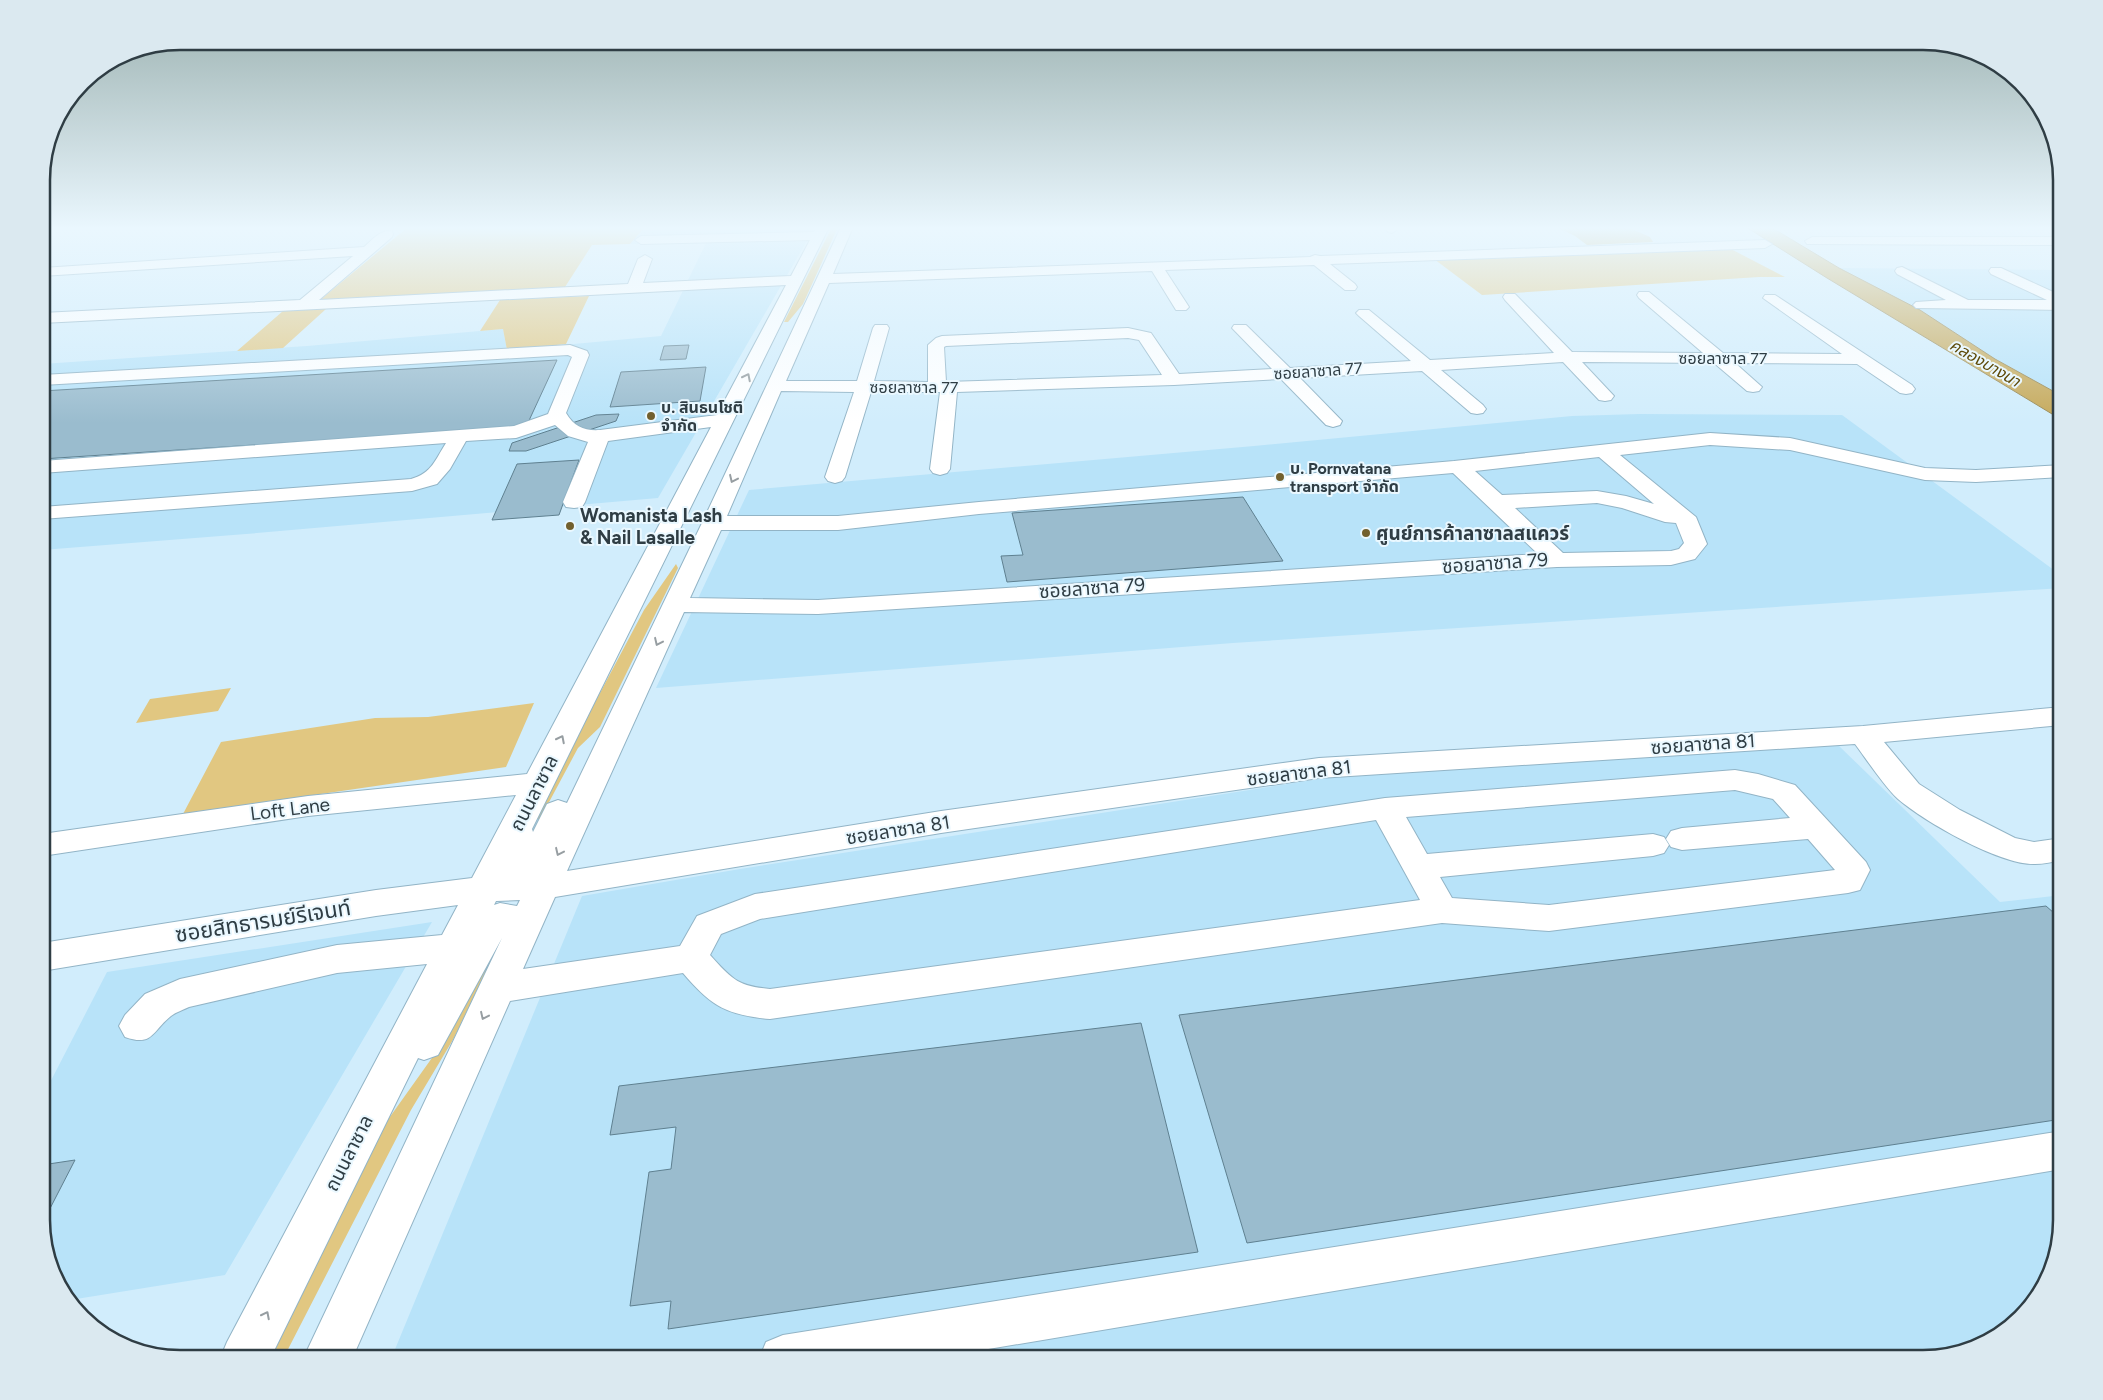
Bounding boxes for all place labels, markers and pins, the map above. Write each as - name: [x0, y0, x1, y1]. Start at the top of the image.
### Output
- place label: บ. สินธนโชติ จำกัด: [661, 398, 743, 435]
- marker: บ. สินธนโชติ จำกัด: [645, 410, 657, 422]
- place label: บ. Pornvatana transport จำกัด: [1290, 459, 1399, 496]
- marker: บ. Pornvatana transport จำกัด: [1274, 471, 1286, 483]
- place label: Womanista Lash & Nail Lasalle: [580, 504, 722, 549]
- marker: Womanista Lash & Nail Lasalle: [564, 520, 576, 532]
- place label: ศูนย์การค้าลาซาลสแควร์: [1376, 522, 1569, 545]
- marker: ศูนย์การค้าลาซาลสแควร์: [1360, 527, 1372, 539]

